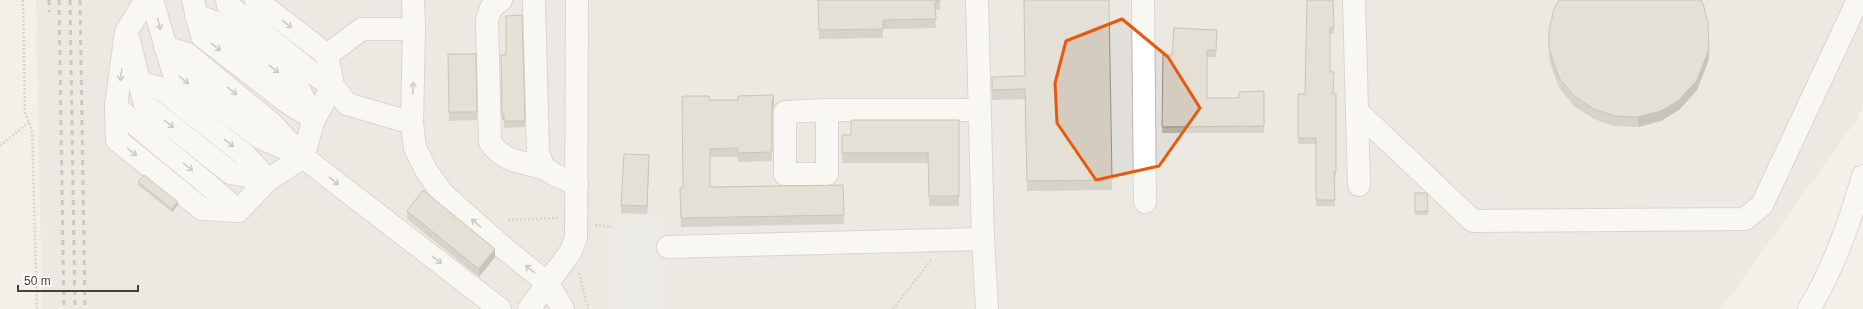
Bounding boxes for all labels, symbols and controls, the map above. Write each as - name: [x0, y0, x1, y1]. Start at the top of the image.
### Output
- one-way arrow: [155, 17, 163, 30]
- one-way arrow: [281, 20, 292, 28]
- one-way arrow: [210, 42, 221, 51]
- one-way arrow: [268, 64, 279, 73]
- one-way arrow: [117, 68, 124, 81]
- one-way arrow: [178, 75, 189, 84]
- one-way arrow: [409, 82, 416, 95]
- one-way arrow: [227, 86, 237, 95]
- one-way arrow: [163, 119, 174, 128]
- one-way arrow: [224, 138, 235, 147]
- one-way arrow: [126, 147, 137, 156]
- one-way arrow: [183, 163, 194, 172]
- one-way arrow: [328, 176, 339, 185]
- one-way arrow: [471, 219, 481, 228]
- one-way arrow: [431, 256, 442, 264]
- one-way arrow: [524, 264, 535, 273]
- scale bar: [18, 267, 138, 293]
- text: 50 m: [24, 274, 51, 288]

